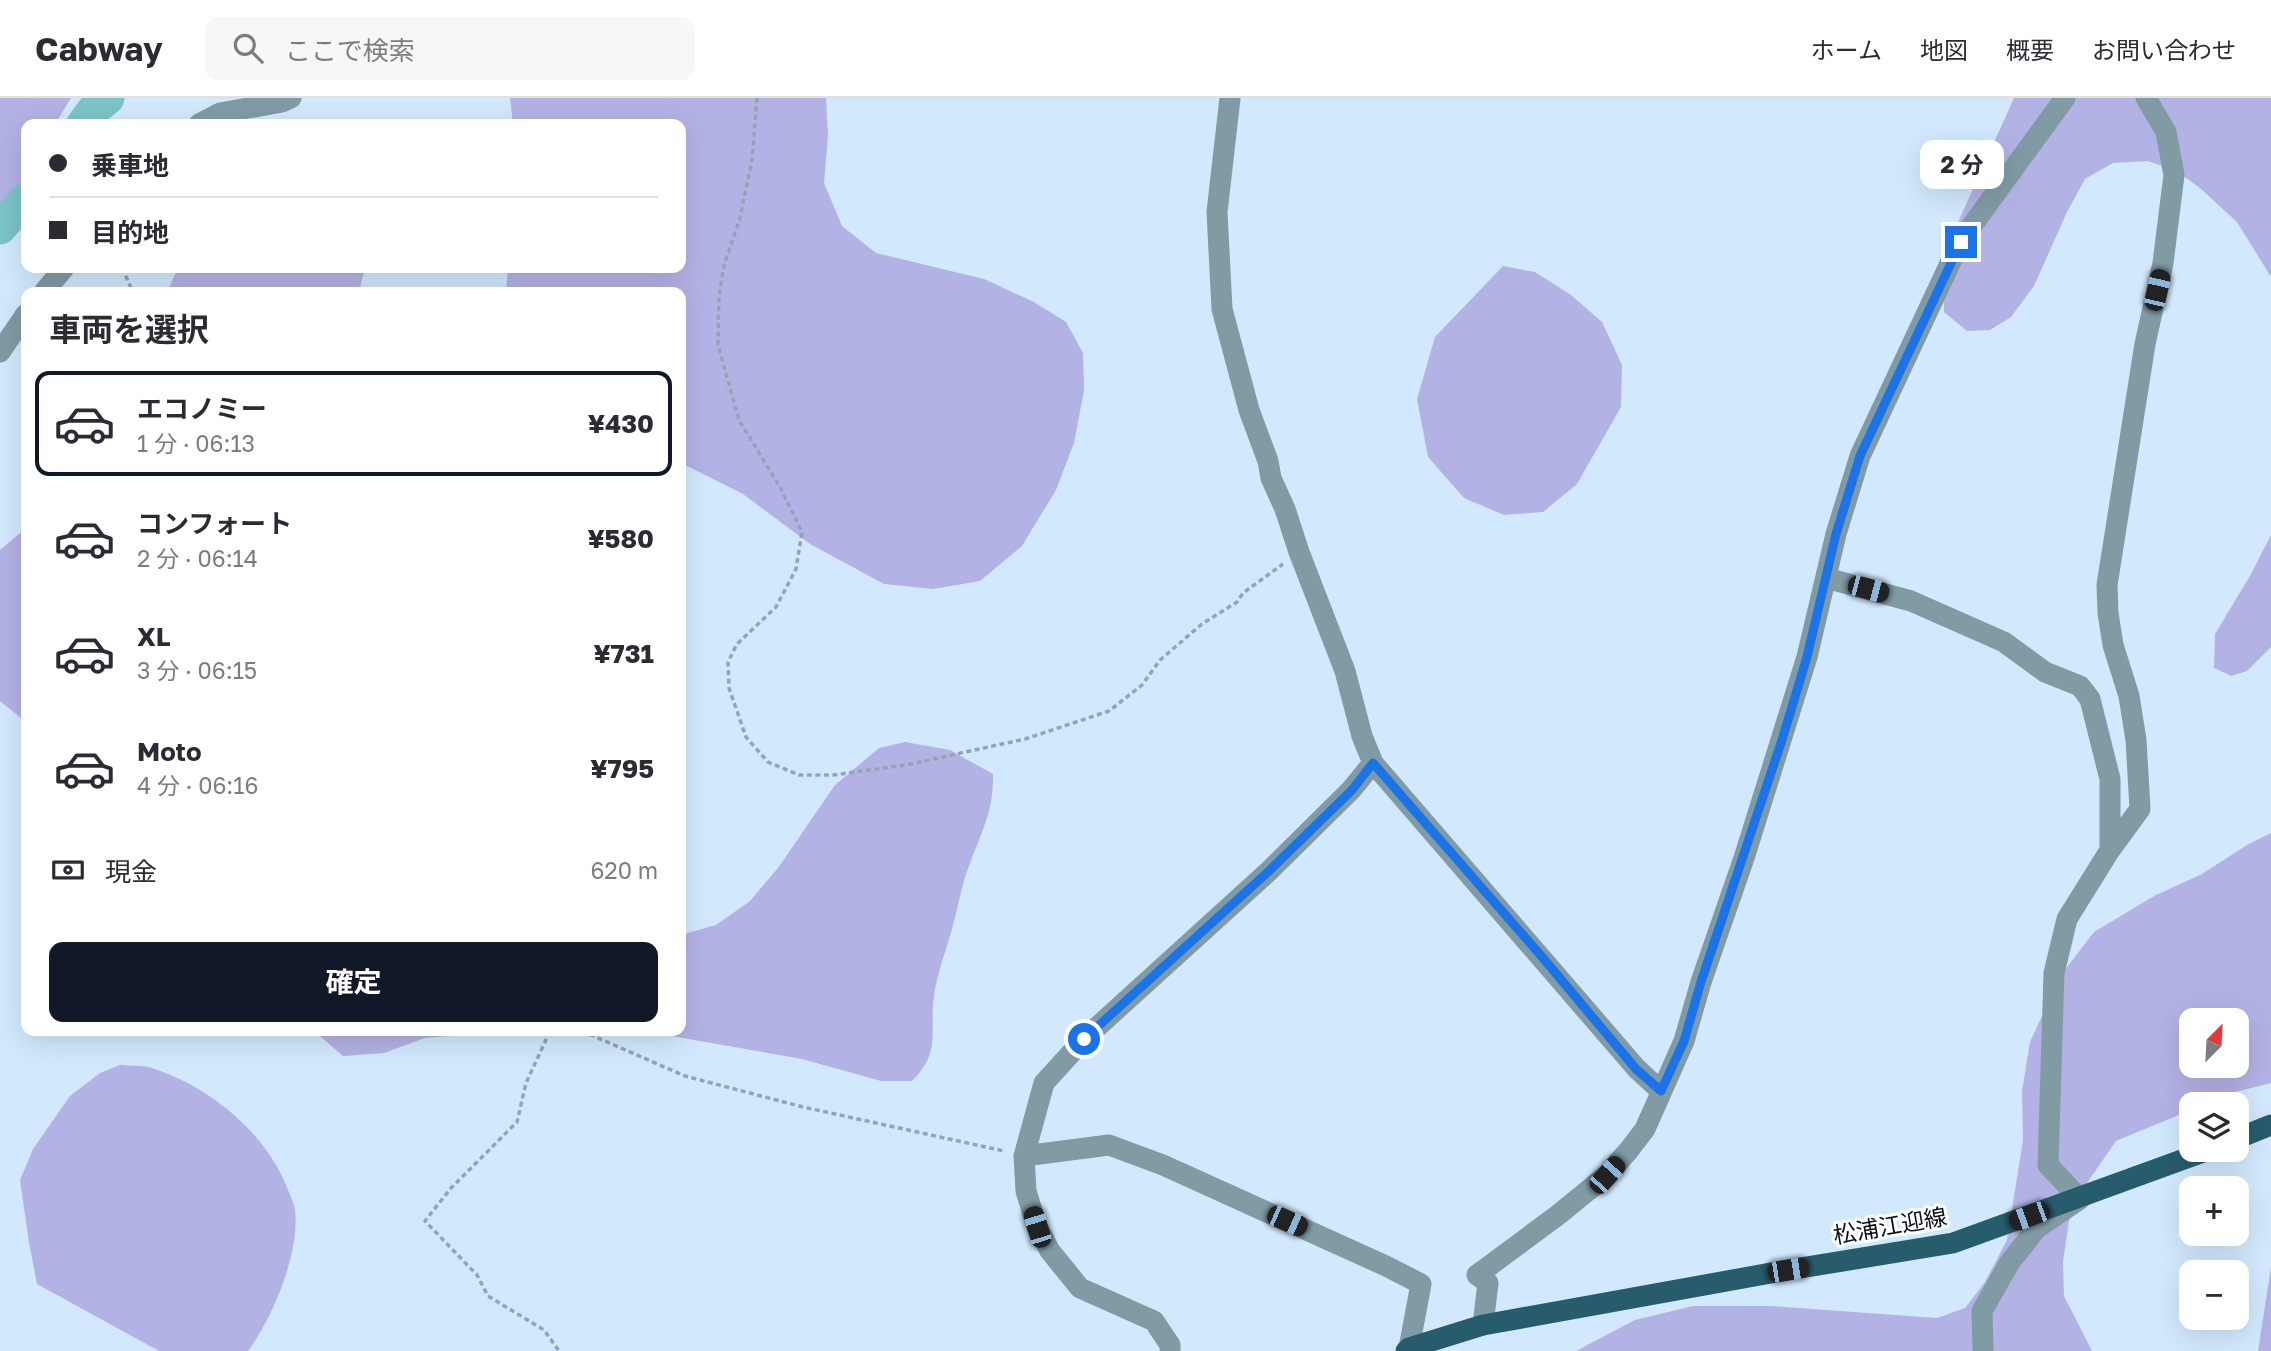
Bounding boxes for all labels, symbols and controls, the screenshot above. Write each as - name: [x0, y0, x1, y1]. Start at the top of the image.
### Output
- search box: [205, 17, 695, 80]
- text: Cabway: [35, 29, 163, 68]
- icon: search: [229, 29, 267, 67]
- text: ここで検索: [285, 35, 415, 66]
- text: ホーム: [1811, 35, 1882, 64]
- text: 地図: [1920, 35, 1968, 64]
- text: 概要: [2006, 35, 2054, 64]
- text: お問い合わせ: [2092, 35, 2236, 64]
- callout: 2 分: [1919, 141, 2003, 190]
- text: 乗車地: [91, 150, 169, 181]
- text: 2 分: [1941, 150, 1983, 178]
- text: 目的地: [91, 217, 169, 248]
- route end: [1945, 226, 1977, 258]
- car: [2143, 267, 2172, 313]
- text: 車両を選択: [49, 310, 209, 348]
- icon: car: [53, 392, 116, 455]
- text: エコノミー: [137, 393, 267, 424]
- text: ¥430: [588, 408, 654, 439]
- text: 1 分 · 06:13: [137, 429, 255, 457]
- icon: car: [53, 507, 116, 570]
- text: コンフォート: [137, 508, 292, 539]
- text: ¥580: [587, 523, 654, 554]
- text: 2 分 · 06:14: [137, 544, 258, 572]
- car: [1845, 573, 1892, 605]
- text: XL: [137, 621, 171, 652]
- icon: car: [53, 622, 116, 685]
- text: ¥731: [593, 638, 654, 669]
- text: 3 分 · 06:15: [137, 656, 257, 684]
- text: Moto: [137, 736, 202, 767]
- icon: car: [53, 737, 116, 800]
- text: ¥795: [590, 753, 654, 784]
- text: 4 分 · 06:16: [137, 771, 258, 799]
- icon: cash: [49, 851, 87, 889]
- text: 現金: [105, 856, 157, 887]
- text: 620 m: [590, 856, 658, 884]
- button: 確定: [49, 942, 658, 1022]
- north arrow: [2179, 1008, 2249, 1078]
- map controls: [2179, 1008, 2249, 1330]
- route start: [1068, 1023, 1100, 1055]
- button: layers: [2179, 1092, 2249, 1162]
- car: [1586, 1152, 1629, 1198]
- button: +: [2179, 1176, 2249, 1246]
- car: [2006, 1199, 2053, 1233]
- street label: 松浦江迎線: [1831, 1201, 1949, 1249]
- car: [1264, 1203, 1311, 1239]
- car: [1021, 1204, 1054, 1250]
- car: [1766, 1256, 1811, 1284]
- button: −: [2179, 1260, 2249, 1330]

